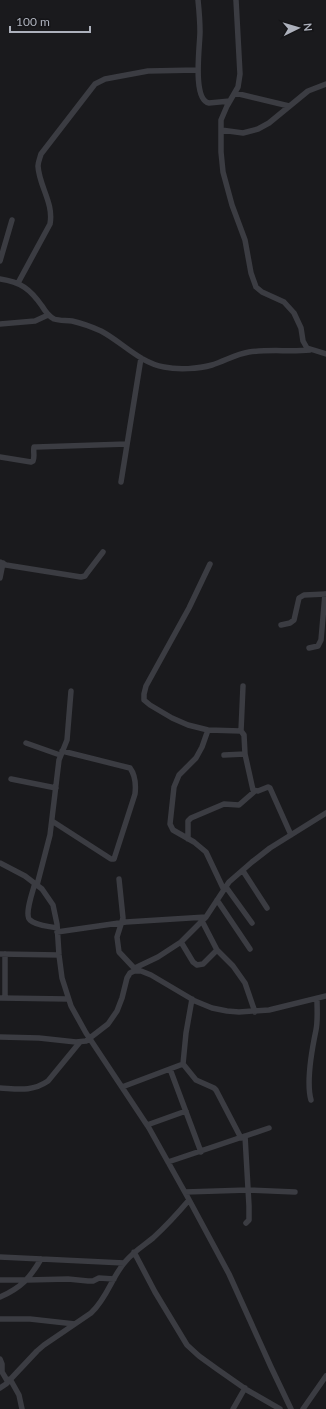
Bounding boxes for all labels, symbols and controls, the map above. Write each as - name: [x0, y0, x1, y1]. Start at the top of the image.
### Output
- scale bar: [10, 8, 90, 34]
- north arrow: [278, 8, 318, 48]
- text: 100 m: [16, 14, 50, 29]
- text: N: [302, 22, 315, 32]

